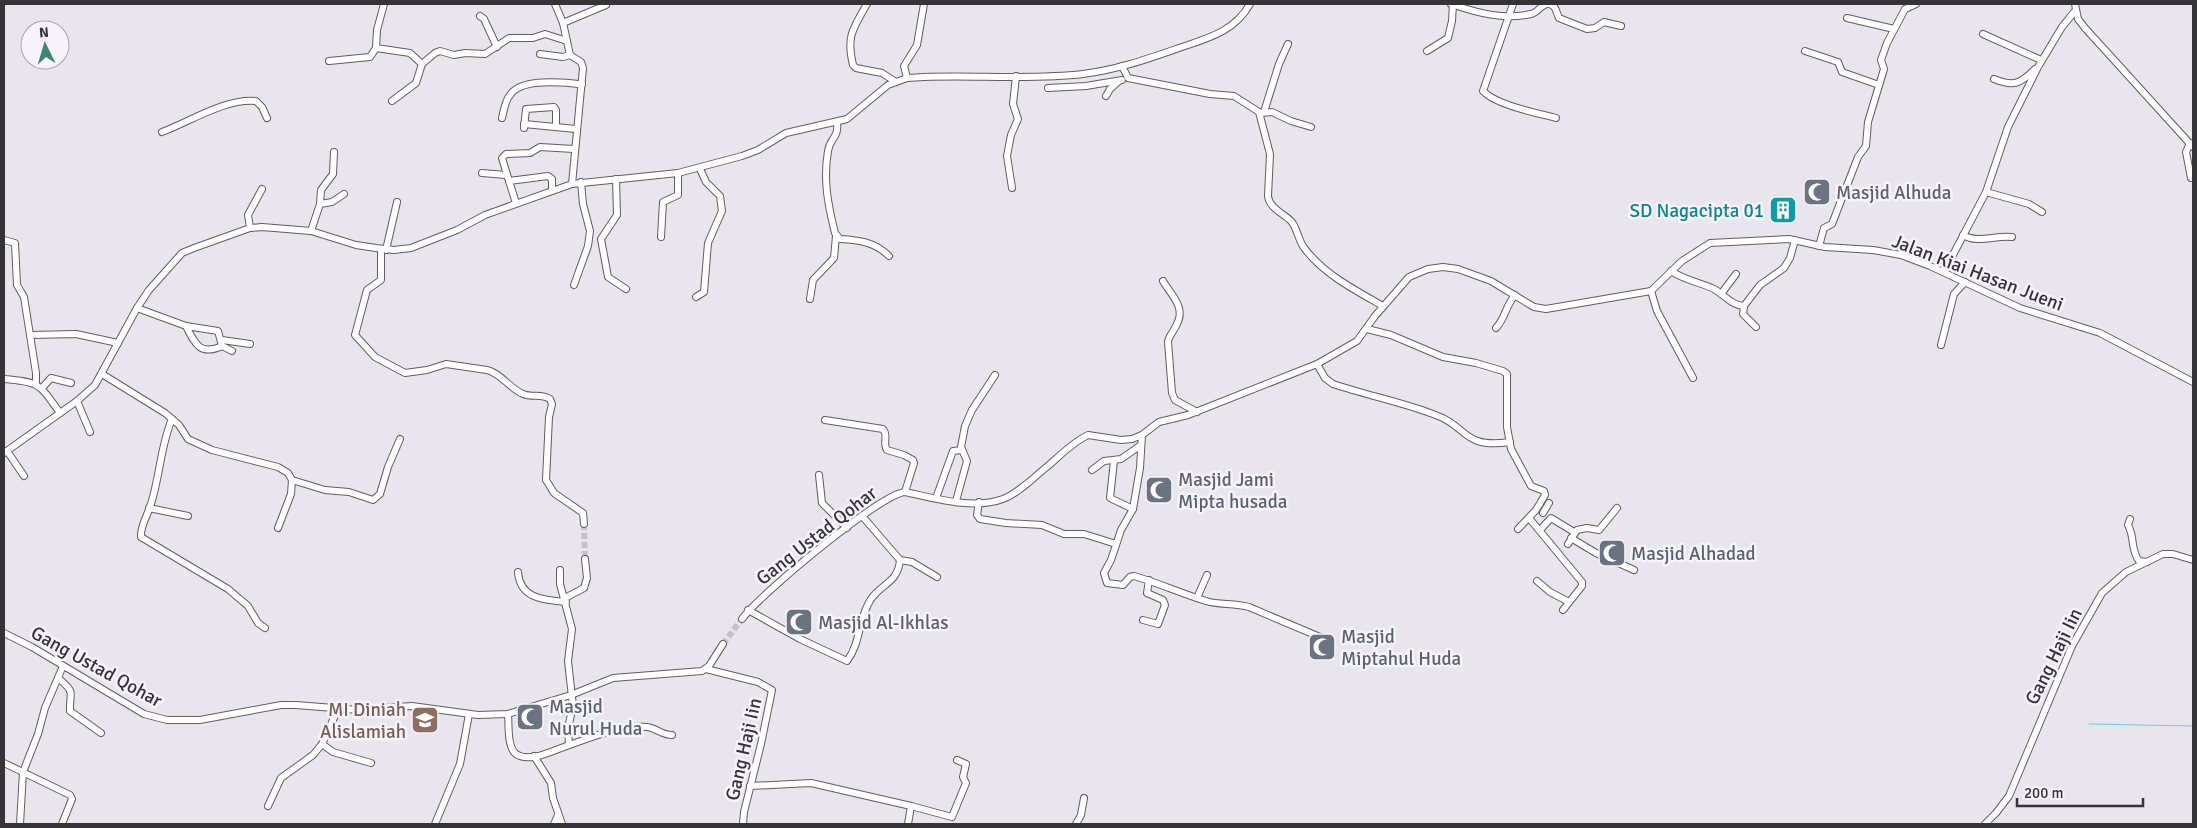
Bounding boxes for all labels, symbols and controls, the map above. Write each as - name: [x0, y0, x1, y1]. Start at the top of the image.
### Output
- north arrow: [20, 20, 70, 70]
- text: N: [38, 24, 50, 41]
- mosque icon: Masjid Alhuda: [1802, 177, 1832, 207]
- place label: Masjid Alhuda: [1836, 181, 1951, 205]
- building icon: SD Nagacipta 01: [1768, 195, 1798, 225]
- place label: SD Nagacipta 01: [1630, 199, 1764, 223]
- street label: Jalan Kiai Hasan Jueni: [1889, 229, 2067, 317]
- place label: Masjid Jami Mipta husada: [1178, 468, 1287, 514]
- mosque icon: Masjid Jami Mipta husada: [1144, 475, 1174, 505]
- street label: Gang Ustad Qohar: [751, 481, 882, 590]
- mosque icon: Masjid Alhadad: [1597, 538, 1627, 568]
- place label: Masjid Alhadad: [1631, 542, 1756, 566]
- street label: Gang Haji Iin: [2020, 604, 2088, 709]
- mosque icon: Masjid Al-Ikhlas: [784, 607, 814, 637]
- place label: Masjid Al-Ikhlas: [818, 611, 948, 635]
- street label: Gang Ustad Qohar: [27, 621, 166, 713]
- place label: Masjid Miptahul Huda: [1341, 625, 1461, 671]
- mosque icon: Masjid Miptahul Huda: [1307, 632, 1337, 662]
- place label: Masjid Nurul Huda: [549, 695, 642, 741]
- street label: Gang Haji Iin: [721, 696, 767, 803]
- place label: MI Diniah Alislamiah: [320, 698, 406, 744]
- mosque icon: Masjid Nurul Huda: [515, 702, 545, 732]
- school or university icon: MI Diniah Alislamiah: [410, 705, 440, 735]
- scale bar: [2017, 776, 2143, 808]
- text: 200 m: [2024, 784, 2064, 802]

